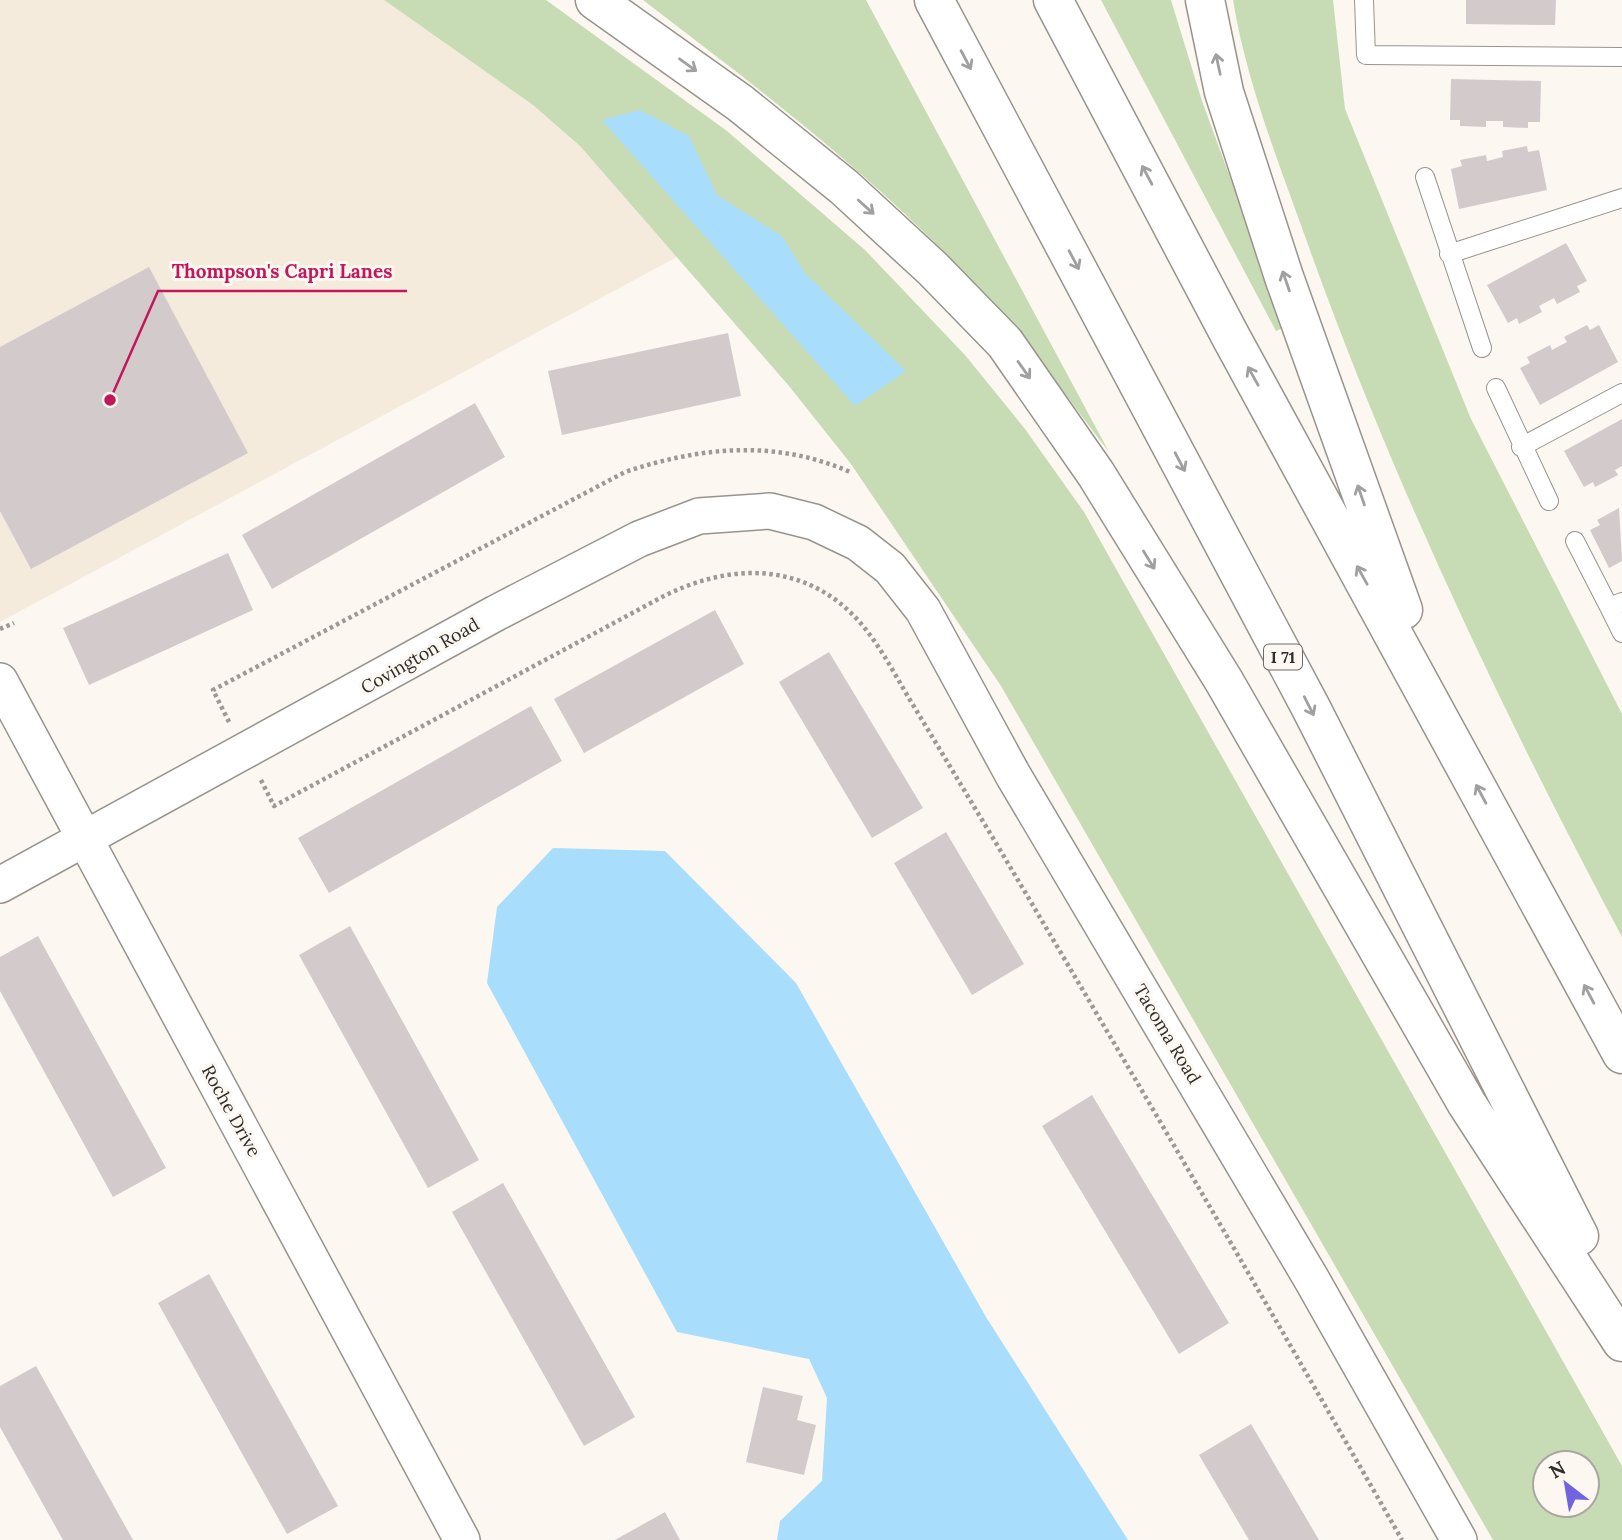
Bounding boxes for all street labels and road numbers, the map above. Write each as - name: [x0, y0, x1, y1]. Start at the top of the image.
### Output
- street label: Covington Road: [356, 612, 483, 699]
- road number: I 71: [1264, 644, 1302, 670]
- street label: Tacoma Road: [1129, 980, 1206, 1088]
- street label: Roche Drive: [197, 1061, 266, 1161]

